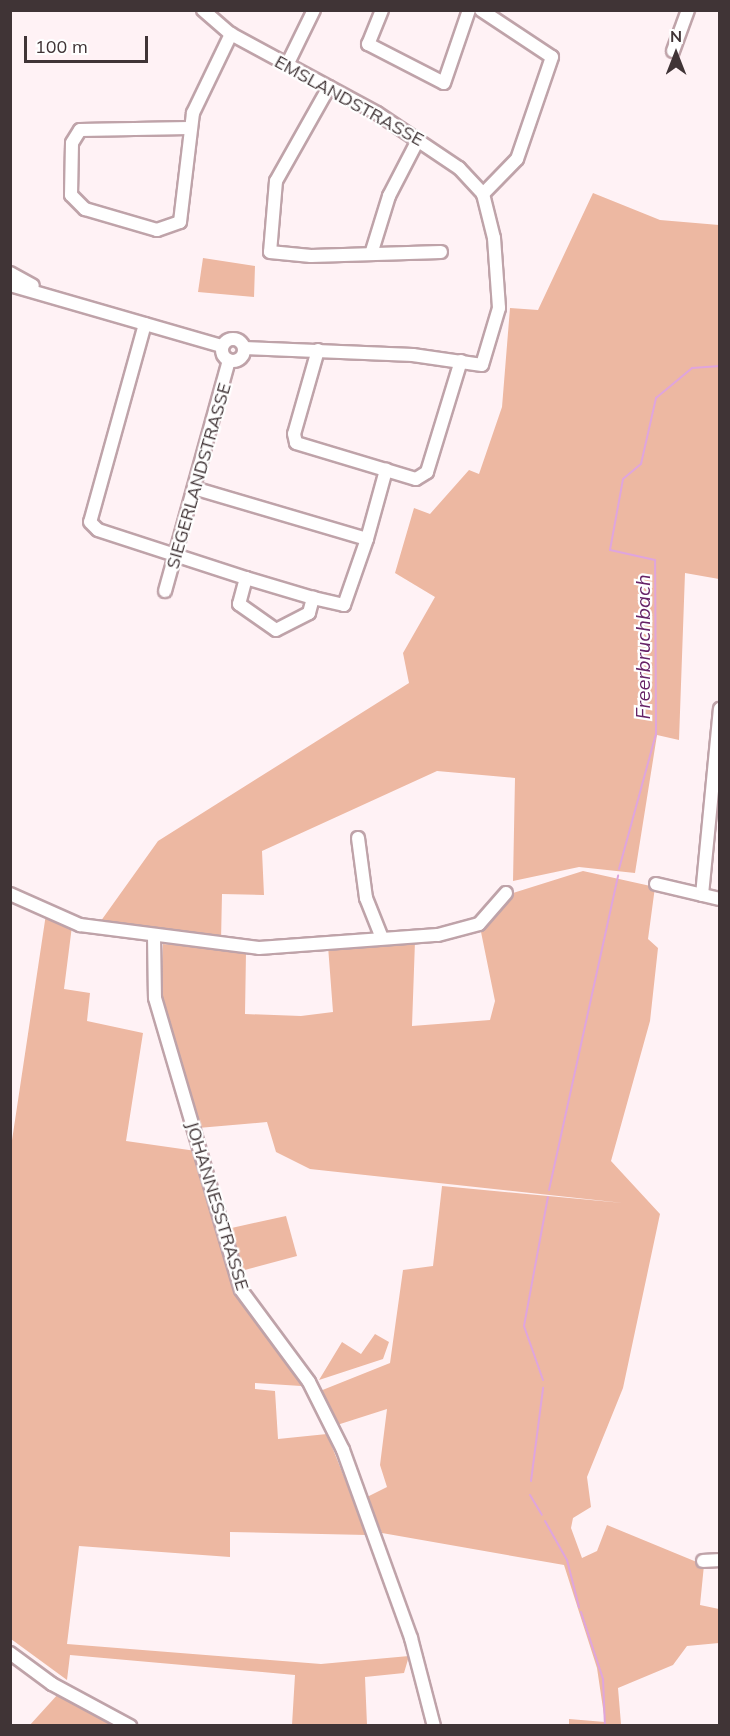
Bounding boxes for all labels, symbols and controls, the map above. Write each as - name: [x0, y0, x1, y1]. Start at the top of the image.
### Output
- scale bar: [27, 24, 152, 62]
- north arrow: [646, 24, 706, 84]
- text: N: [670, 26, 682, 46]
- text: 100 m: [35, 35, 88, 58]
- street label: EMSLANDSTRASSE: [271, 51, 427, 151]
- street label: SIEGERLANDSTRASSE: [162, 381, 236, 571]
- water label: Freerbruchbach: [630, 574, 654, 720]
- street label: JOHANNESSTRASSE: [181, 1119, 253, 1293]

